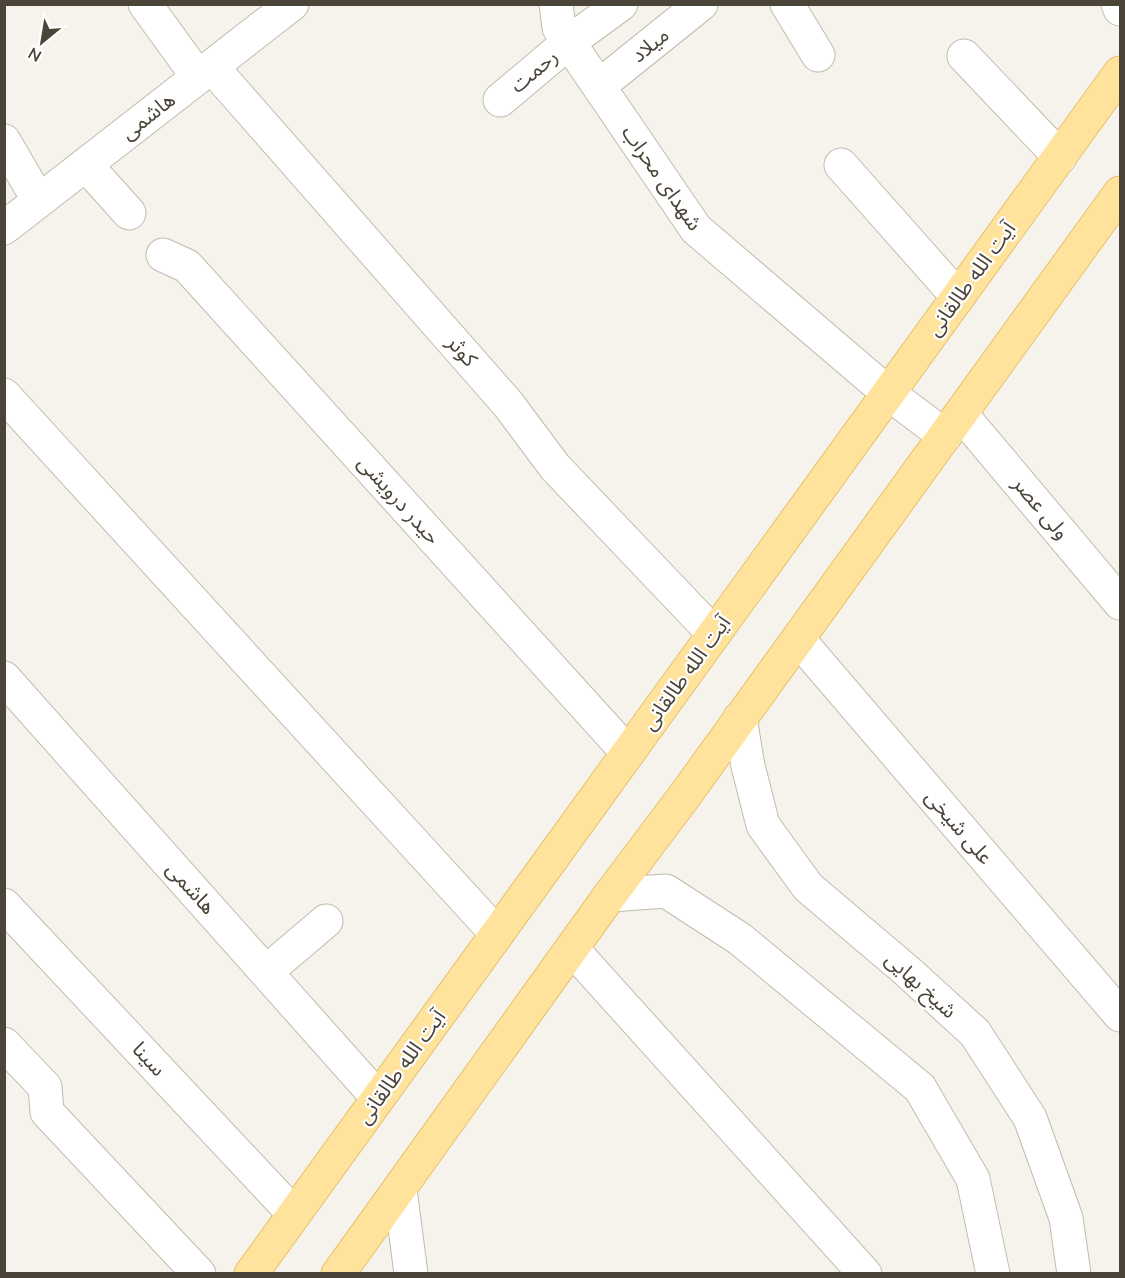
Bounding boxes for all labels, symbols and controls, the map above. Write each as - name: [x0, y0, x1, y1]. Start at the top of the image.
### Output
- north arrow: [12, 12, 72, 72]
- street label: میلاد: [625, 21, 675, 69]
- text: N: [24, 42, 46, 67]
- street label: رحمت: [504, 43, 564, 99]
- street label: هاشمی: [115, 86, 181, 146]
- street label: شهدای محراب: [615, 120, 709, 236]
- street label: آیت الله طالقانی: [920, 215, 1023, 342]
- street label: کوثر: [440, 329, 484, 373]
- street label: حیدر درویشی: [351, 449, 447, 551]
- street label: ولی عصر: [1006, 470, 1076, 546]
- street label: آیت الله طالقانی: [635, 609, 738, 736]
- street label: علی شیخی: [919, 784, 999, 870]
- street label: هاشمی: [160, 856, 222, 920]
- street label: شیخ بهایی: [878, 945, 963, 1025]
- street label: آیت الله طالقانی: [350, 1003, 453, 1130]
- street label: سینا: [126, 1036, 172, 1082]

